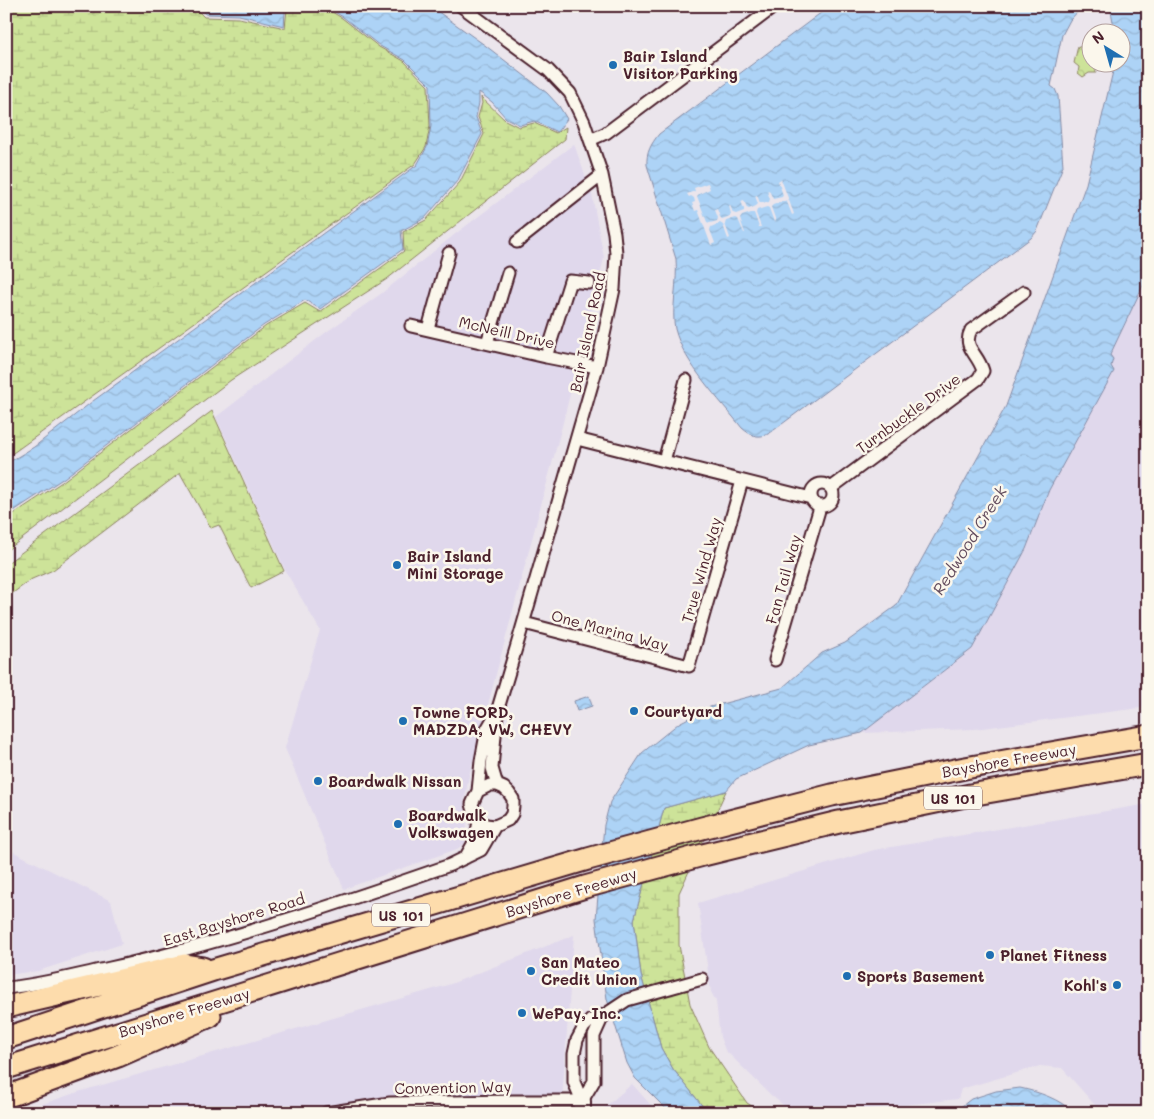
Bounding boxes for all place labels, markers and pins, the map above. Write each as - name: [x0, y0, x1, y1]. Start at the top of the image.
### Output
- place label: Bair Island Visitor Parking: [623, 46, 738, 83]
- marker: Bair Island Visitor Parking: [607, 59, 619, 71]
- place label: Bair Island Mini Storage: [407, 546, 503, 583]
- marker: Bair Island Mini Storage: [391, 559, 403, 571]
- place label: Courtyard: [644, 701, 722, 721]
- place label: Towne FORD, MADZDA, VW, CHEVY: [413, 702, 572, 739]
- marker: Courtyard: [628, 705, 640, 717]
- marker: Towne FORD, MADZDA, VW, CHEVY: [397, 715, 409, 727]
- place label: Boardwalk Nissan: [328, 771, 461, 791]
- marker: Boardwalk Nissan: [312, 775, 324, 787]
- place label: Boardwalk Volkswagen: [408, 805, 494, 842]
- marker: Boardwalk Volkswagen: [392, 818, 404, 830]
- place label: Planet Fitness: [1000, 945, 1107, 965]
- marker: Planet Fitness: [984, 949, 996, 961]
- place label: San Mateo Credit Union: [541, 952, 637, 989]
- marker: San Mateo Credit Union: [525, 965, 537, 977]
- place label: Sports Basement: [857, 966, 985, 986]
- marker: Sports Basement: [841, 970, 853, 982]
- place label: Kohl's: [1064, 975, 1107, 995]
- marker: Kohl's: [1111, 979, 1123, 991]
- place label: WePay, Inc.: [532, 1003, 621, 1023]
- marker: WePay, Inc.: [516, 1007, 528, 1019]

